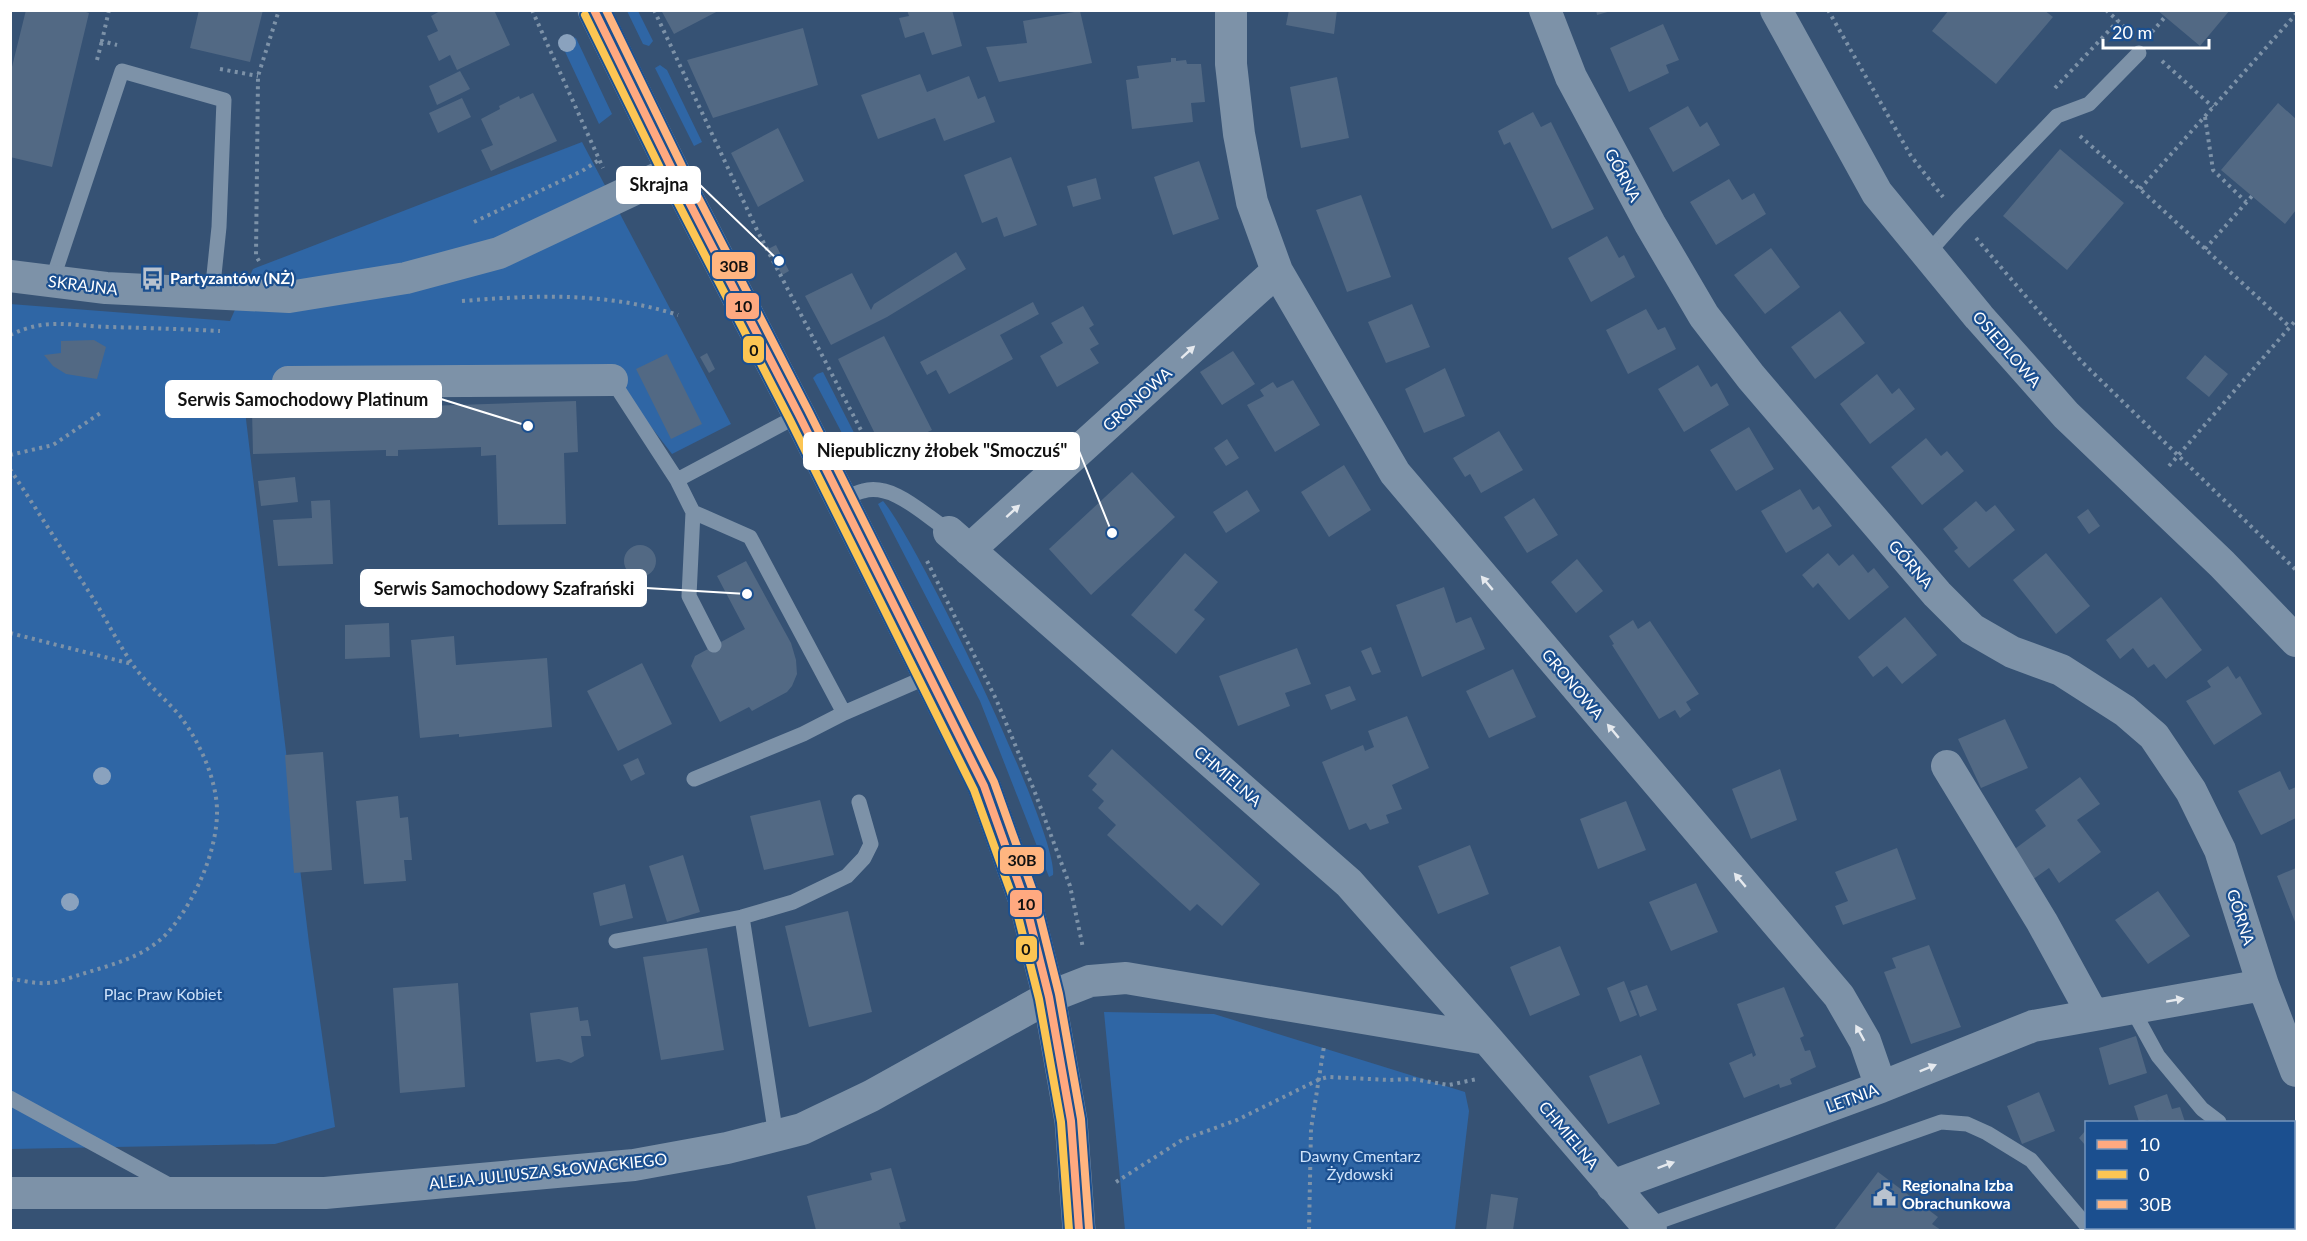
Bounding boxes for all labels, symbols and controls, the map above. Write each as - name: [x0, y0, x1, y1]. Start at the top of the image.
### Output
- scale bar: [2103, 12, 2210, 50]
- text: 20 m: [2112, 21, 2152, 43]
- street label: GÓRNA: [1602, 145, 1645, 205]
- callout: Skrajna: [617, 167, 700, 203]
- text: Skrajna: [630, 173, 688, 195]
- line badge: 30B: [711, 251, 756, 280]
- text: 30B: [719, 256, 749, 275]
- bus stop icon: Partyzantów (NŻ): [139, 265, 165, 291]
- place label: Partyzantów (NŻ): [170, 268, 295, 287]
- street label: SKRAJNA: [47, 271, 119, 298]
- line badge: 10: [725, 292, 760, 320]
- text: 10: [734, 296, 752, 315]
- street label: OSIEDLOWA: [1969, 307, 2046, 391]
- line badge: 0: [742, 335, 765, 364]
- text: 0: [749, 340, 759, 359]
- one-way arrow: [1180, 346, 1195, 359]
- street label: GRONOWA: [1098, 363, 1175, 434]
- callout: Serwis Samochodowy Platinum: [166, 381, 441, 417]
- text: Serwis Samochodowy Platinum: [178, 388, 428, 410]
- callout: Niepubliczny żłobek "Smoczuś": [804, 433, 1079, 469]
- text: Niepubliczny żłobek "Smoczuś": [817, 439, 1067, 461]
- one-way arrow: [1005, 505, 1020, 518]
- street label: GÓRNA: [1885, 536, 1938, 592]
- callout: Serwis Samochodowy Szafrański: [361, 570, 646, 606]
- one-way arrow: [1481, 576, 1494, 591]
- text: Serwis Samochodowy Szafrański: [374, 577, 634, 599]
- street label: GRONOWA: [1538, 645, 1608, 723]
- one-way arrow: [1607, 723, 1620, 739]
- street label: CHMIELNA: [1191, 741, 1266, 810]
- line badge: 30B: [999, 846, 1045, 875]
- text: 30B: [1007, 850, 1037, 869]
- one-way arrow: [1734, 873, 1747, 888]
- street label: GÓRNA: [2224, 887, 2259, 947]
- line badge: 10: [1009, 889, 1043, 918]
- text: 10: [1017, 894, 1035, 913]
- line badge: 0: [1015, 935, 1038, 963]
- text: 0: [1021, 939, 1031, 958]
- park label: Plac Praw Kobiet: [104, 984, 222, 1003]
- one-way arrow: [2166, 995, 2185, 1004]
- one-way arrow: [1855, 1024, 1865, 1041]
- one-way arrow: [1919, 1063, 1937, 1072]
- street label: LETNIA: [1823, 1079, 1881, 1116]
- street label: CHMIELNA: [1536, 1097, 1603, 1173]
- legend: [2085, 1121, 2295, 1229]
- text: 10: [2139, 1133, 2160, 1155]
- park label: Dawny Cmentarz Żydowski: [1300, 1146, 1420, 1183]
- street label: ALEJA JULIUSZA SŁOWACKIEGO: [428, 1149, 668, 1192]
- one-way arrow: [1658, 1160, 1676, 1170]
- text: 0: [2139, 1163, 2149, 1185]
- place label: Regionalna Izba Obrachunkowa: [1902, 1175, 2013, 1212]
- public building icon: Regionalna Izba Obrachunkowa: [1871, 1181, 1897, 1207]
- text: 30B: [2139, 1193, 2172, 1215]

